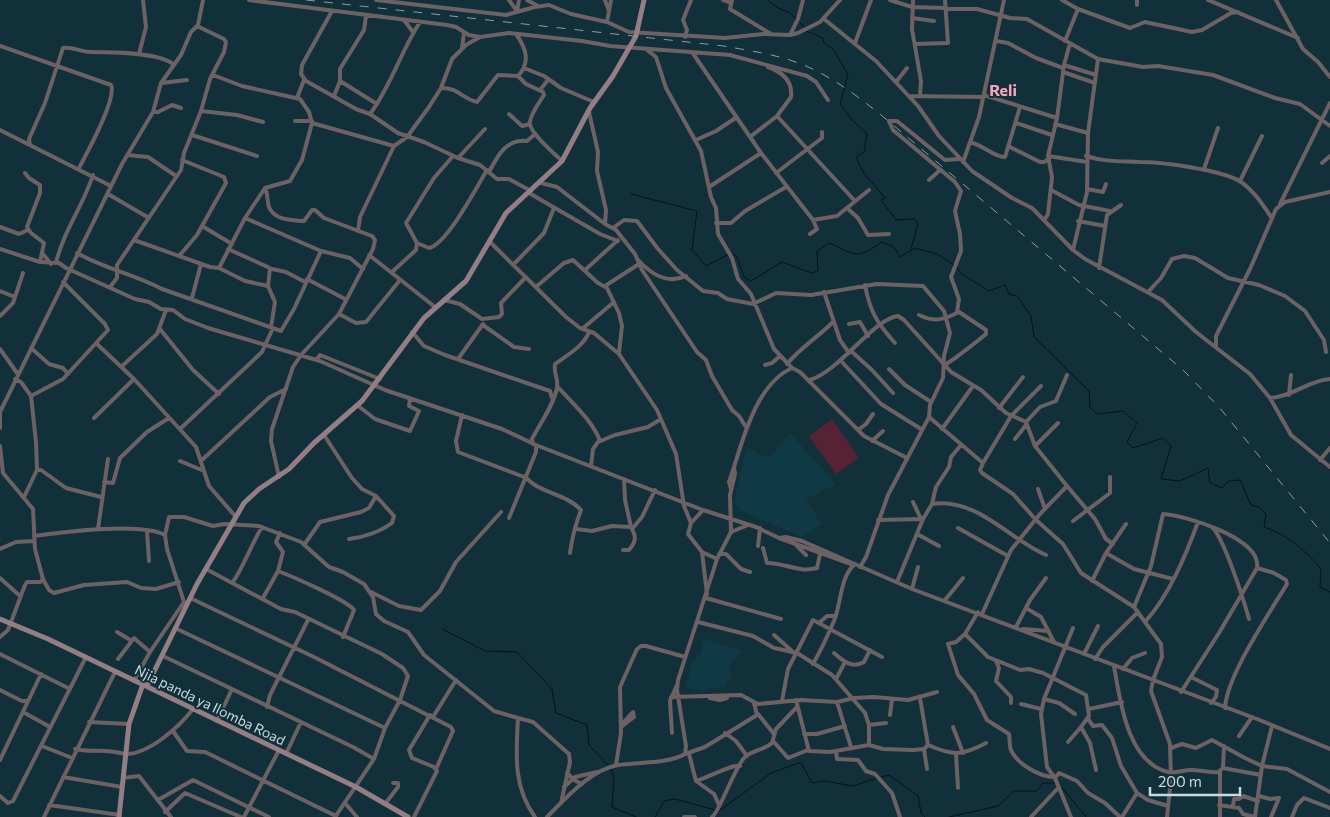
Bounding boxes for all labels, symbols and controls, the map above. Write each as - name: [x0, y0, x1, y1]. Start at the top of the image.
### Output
- district label: Reli: [989, 80, 1017, 99]
- street label: Njia panda ya Ilomba Road: [132, 661, 288, 748]
- scale bar: [1150, 764, 1240, 796]
- text: 200 m: [1158, 772, 1202, 790]

